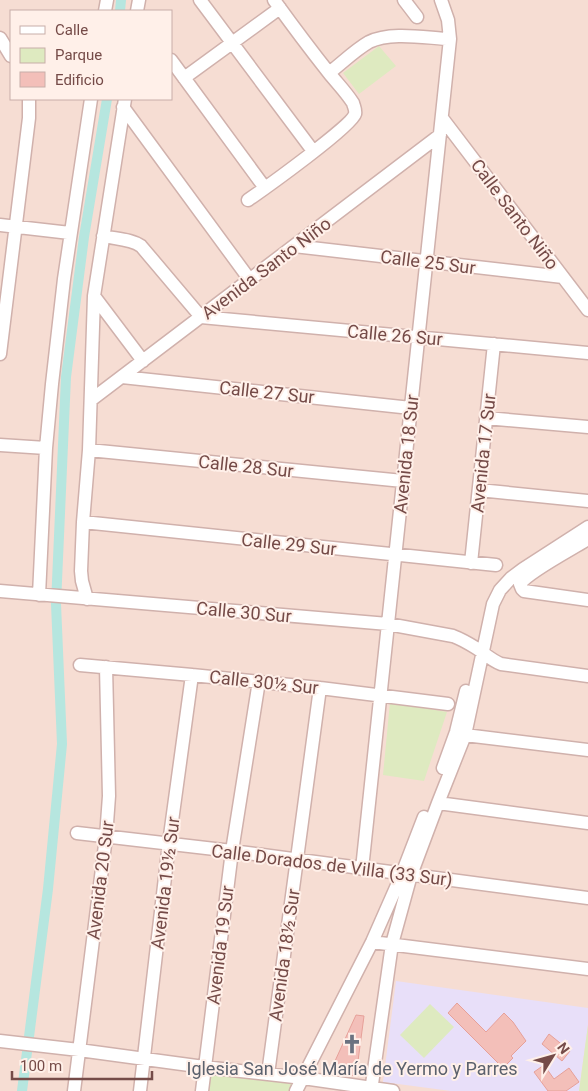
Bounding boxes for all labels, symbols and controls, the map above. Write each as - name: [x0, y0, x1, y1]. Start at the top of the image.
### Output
- legend: [10, 10, 172, 100]
- text: Calle: [55, 21, 88, 39]
- text: Parque: [55, 46, 102, 64]
- text: Edificio: [55, 71, 104, 89]
- street label: Calle Santo Niño: [467, 155, 563, 273]
- street label: Avenida Santo Niño: [197, 213, 335, 323]
- street label: Calle 25 Sur: [379, 246, 477, 278]
- street label: Calle 26 Sur: [346, 320, 444, 350]
- street label: Calle 27 Sur: [218, 377, 316, 407]
- street label: Avenida 17 Sur: [466, 392, 500, 514]
- street label: Avenida 18 Sur: [389, 393, 423, 515]
- street label: Calle 28 Sur: [197, 451, 295, 481]
- street label: Calle 29 Sur: [240, 529, 338, 559]
- street label: Calle 30 Sur: [195, 597, 293, 627]
- street label: Calle 30½ Sur: [208, 666, 320, 698]
- street label: Avenida 19½ Sur: [146, 815, 184, 951]
- street label: Avenida 20 Sur: [82, 819, 118, 941]
- street label: Calle Dorados de Villa (33 Sur): [210, 840, 454, 891]
- street label: Avenida 19 Sur: [202, 884, 238, 1006]
- street label: Avenida 18½ Sur: [264, 887, 304, 1023]
- north arrow: [528, 1031, 578, 1081]
- church icon: Iglesia San José María de Yermo y Parres: [341, 1033, 363, 1055]
- text: N: [554, 1039, 573, 1057]
- scale bar: [12, 1048, 152, 1080]
- text: 100 m: [20, 1057, 62, 1075]
- place label: Iglesia San José María de Yermo y Parres: [186, 1058, 518, 1079]

